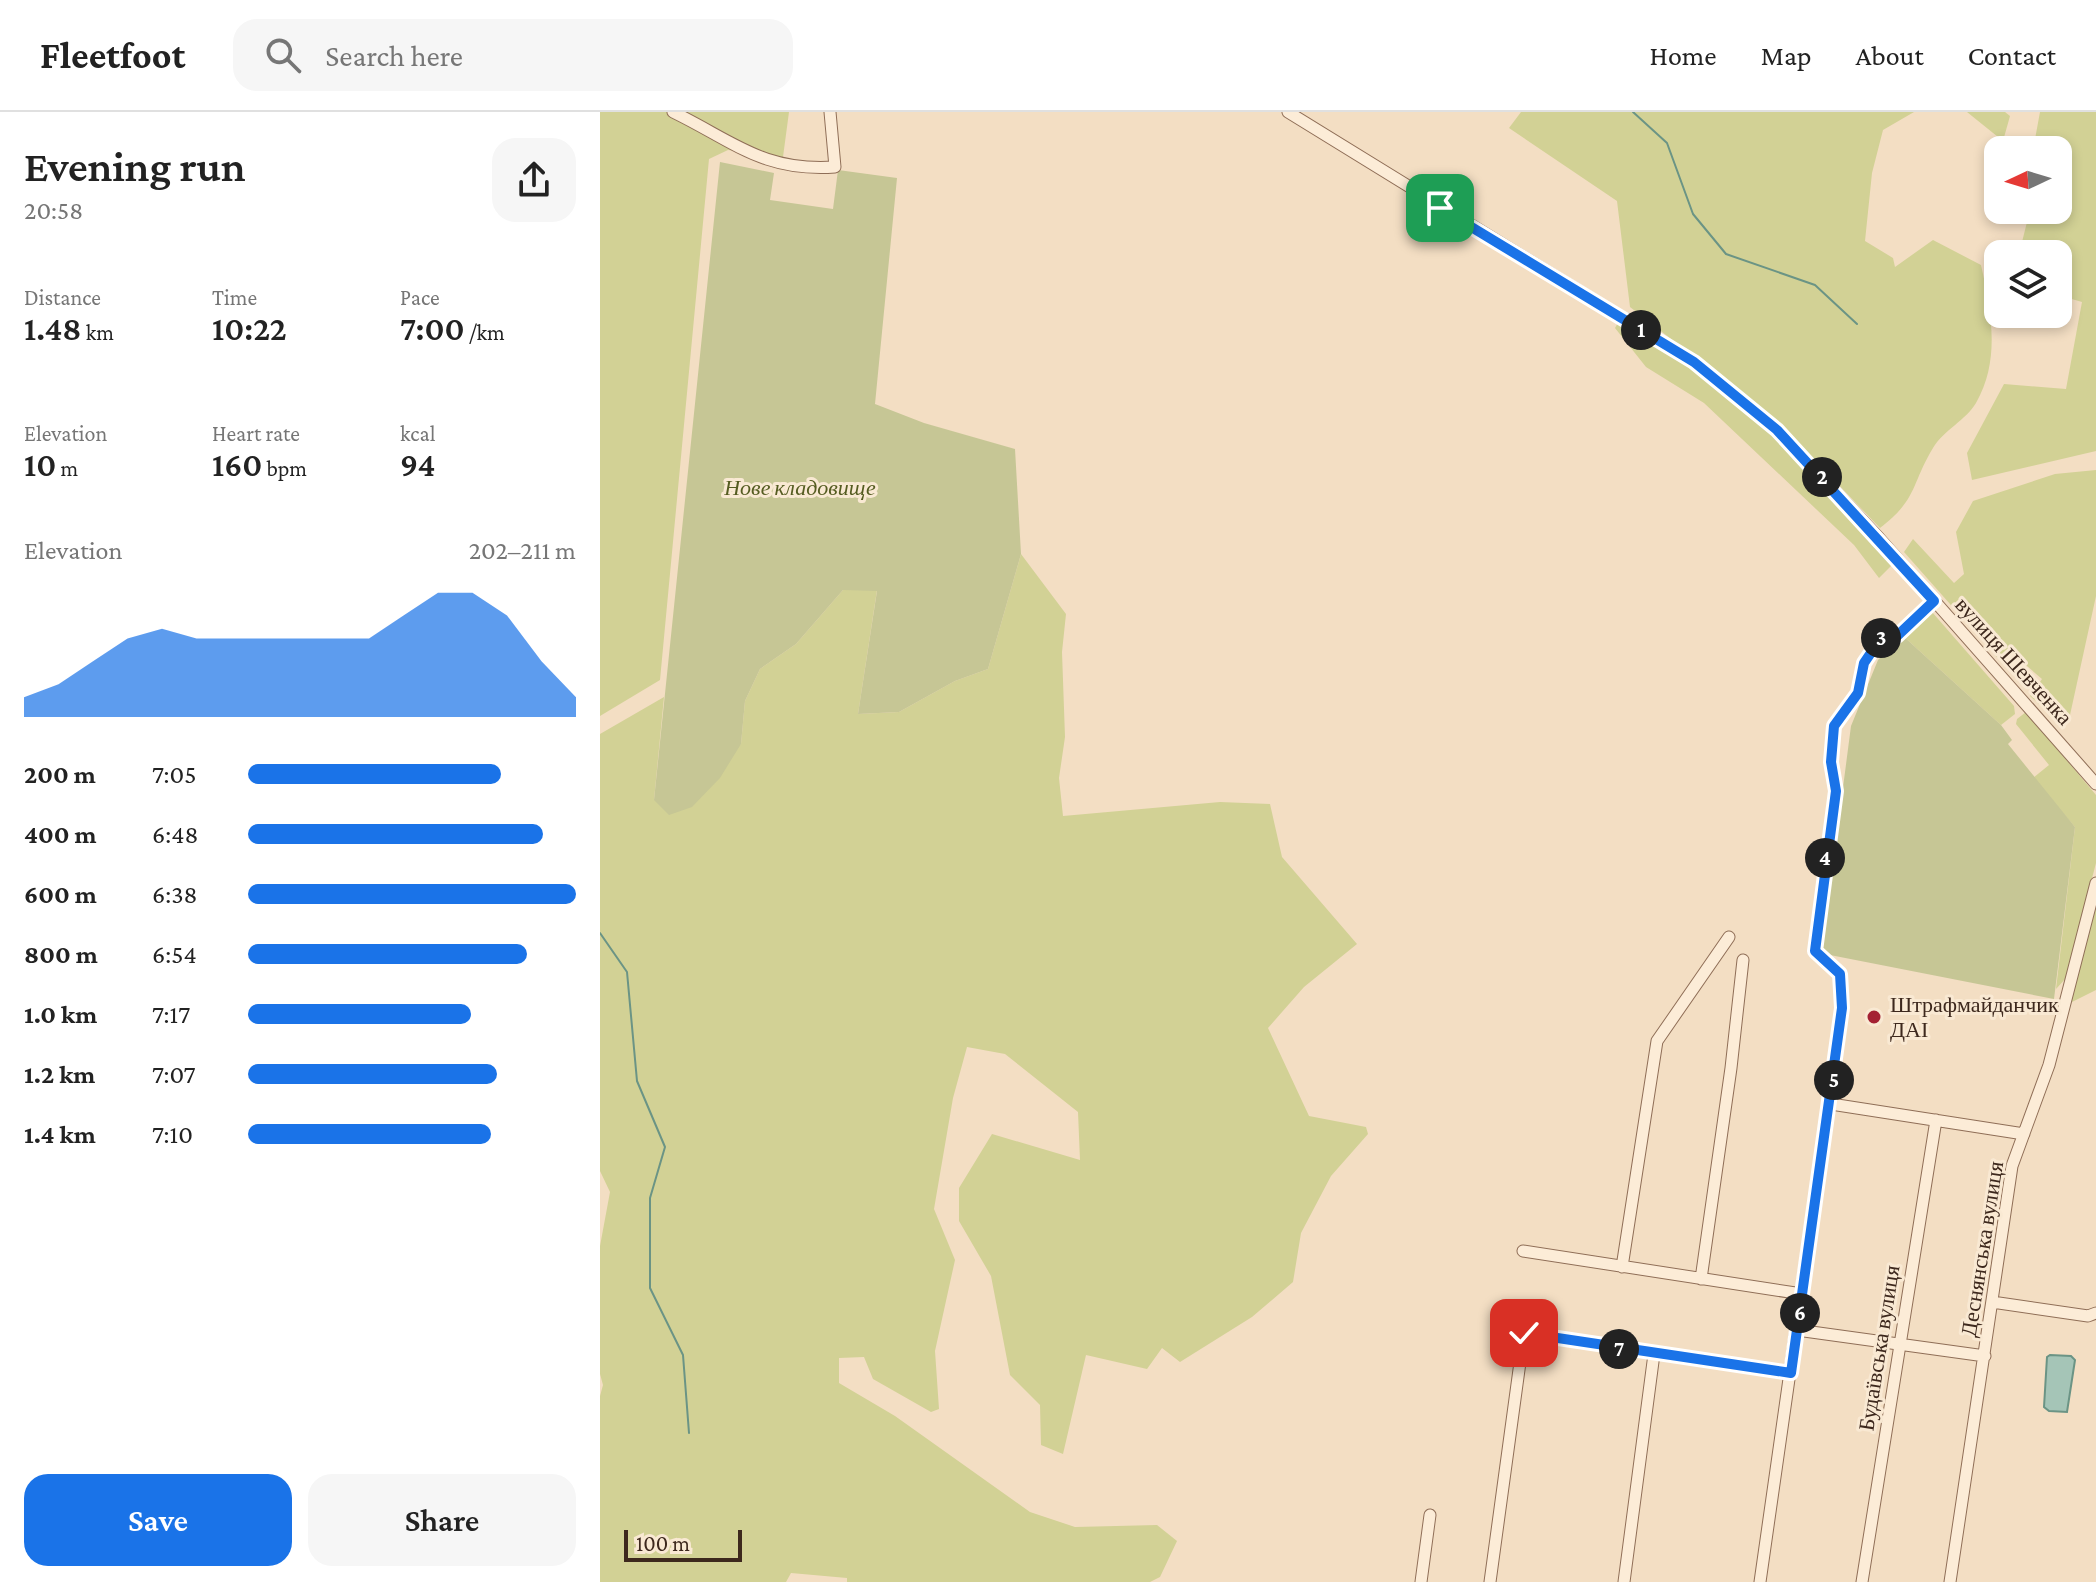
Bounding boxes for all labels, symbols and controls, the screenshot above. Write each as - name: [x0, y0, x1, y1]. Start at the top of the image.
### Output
- search box: [233, 19, 793, 91]
- icon: search: [261, 33, 305, 77]
- text: Fleetfoot: [40, 34, 185, 76]
- text: Search here: [325, 39, 463, 72]
- text: Home: [1650, 40, 1717, 71]
- text: Map: [1761, 40, 1812, 71]
- text: About: [1856, 40, 1924, 71]
- text: Contact: [1968, 40, 2056, 71]
- north arrow: [1984, 136, 2072, 224]
- map controls: [1984, 136, 2072, 328]
- button: share: [492, 138, 576, 222]
- text: Evening run: [24, 142, 246, 190]
- pin: [1406, 174, 1474, 242]
- icon: arrive: [1418, 186, 1462, 230]
- text: 20:58: [24, 196, 83, 225]
- button: layers: [1984, 240, 2072, 328]
- text: Distance: [24, 285, 101, 310]
- text: Time: [212, 285, 257, 310]
- text: Pace: [400, 285, 440, 310]
- text: 1.48: [24, 310, 82, 347]
- text: 10:22: [212, 310, 287, 347]
- text: 7:00: [400, 310, 465, 347]
- pin: 1: [1621, 310, 1661, 350]
- text: 1: [1637, 317, 1645, 342]
- text: km: [82, 320, 114, 345]
- text: /km: [465, 320, 505, 345]
- text: Elevation: [24, 421, 107, 446]
- text: Heart rate: [212, 421, 300, 446]
- text: kcal: [400, 421, 435, 446]
- text: 10: [24, 446, 56, 483]
- text: 160: [212, 446, 262, 483]
- text: 94: [400, 446, 435, 483]
- text: m: [56, 456, 78, 481]
- text: bpm: [262, 456, 307, 481]
- pin: 2: [1802, 457, 1842, 497]
- text: 2: [1816, 464, 1828, 489]
- park label: Нове кладовище: [723, 475, 876, 500]
- text: Elevation: [24, 536, 122, 565]
- text: 202–211 m: [469, 536, 576, 565]
- street label: вулиця Шевченка: [1950, 592, 2078, 730]
- pin: 3: [1861, 618, 1901, 658]
- text: 3: [1876, 625, 1886, 650]
- text: 200 m: [24, 760, 96, 789]
- text: 7:05: [152, 760, 197, 789]
- text: 400 m: [24, 820, 97, 849]
- text: 6:48: [152, 820, 198, 849]
- pin: 4: [1805, 838, 1845, 878]
- text: 4: [1819, 845, 1831, 870]
- text: 600 m: [24, 880, 97, 909]
- text: 6:38: [152, 880, 197, 909]
- text: 800 m: [24, 940, 98, 969]
- text: 6:54: [152, 940, 197, 969]
- place label: Штрафмайданчик ДАІ: [1890, 992, 2059, 1042]
- text: 1.0 km: [24, 1000, 97, 1029]
- text: 7:17: [152, 1000, 190, 1029]
- marker: Штрафмайданчик ДАІ: [1865, 1008, 1883, 1026]
- text: 1.2 km: [24, 1060, 95, 1089]
- text: 7:07: [152, 1060, 196, 1089]
- pin: 5: [1814, 1060, 1854, 1100]
- text: 5: [1829, 1067, 1839, 1092]
- text: 1.4 km: [24, 1120, 96, 1149]
- text: 7:10: [152, 1120, 193, 1149]
- street label: Деснянська вулиця: [1956, 1159, 2008, 1339]
- street label: Будаївська вулиця: [1854, 1263, 1904, 1433]
- pin: 6: [1780, 1293, 1820, 1333]
- pin: [1490, 1299, 1558, 1367]
- text: 6: [1794, 1300, 1806, 1325]
- icon: check: [1502, 1311, 1546, 1355]
- pin: 7: [1599, 1329, 1639, 1369]
- text: 7: [1614, 1336, 1624, 1361]
- button: Save: [24, 1474, 292, 1566]
- button: Share: [308, 1474, 576, 1566]
- scale bar: [624, 1526, 742, 1562]
- text: 100 m: [636, 1531, 690, 1556]

